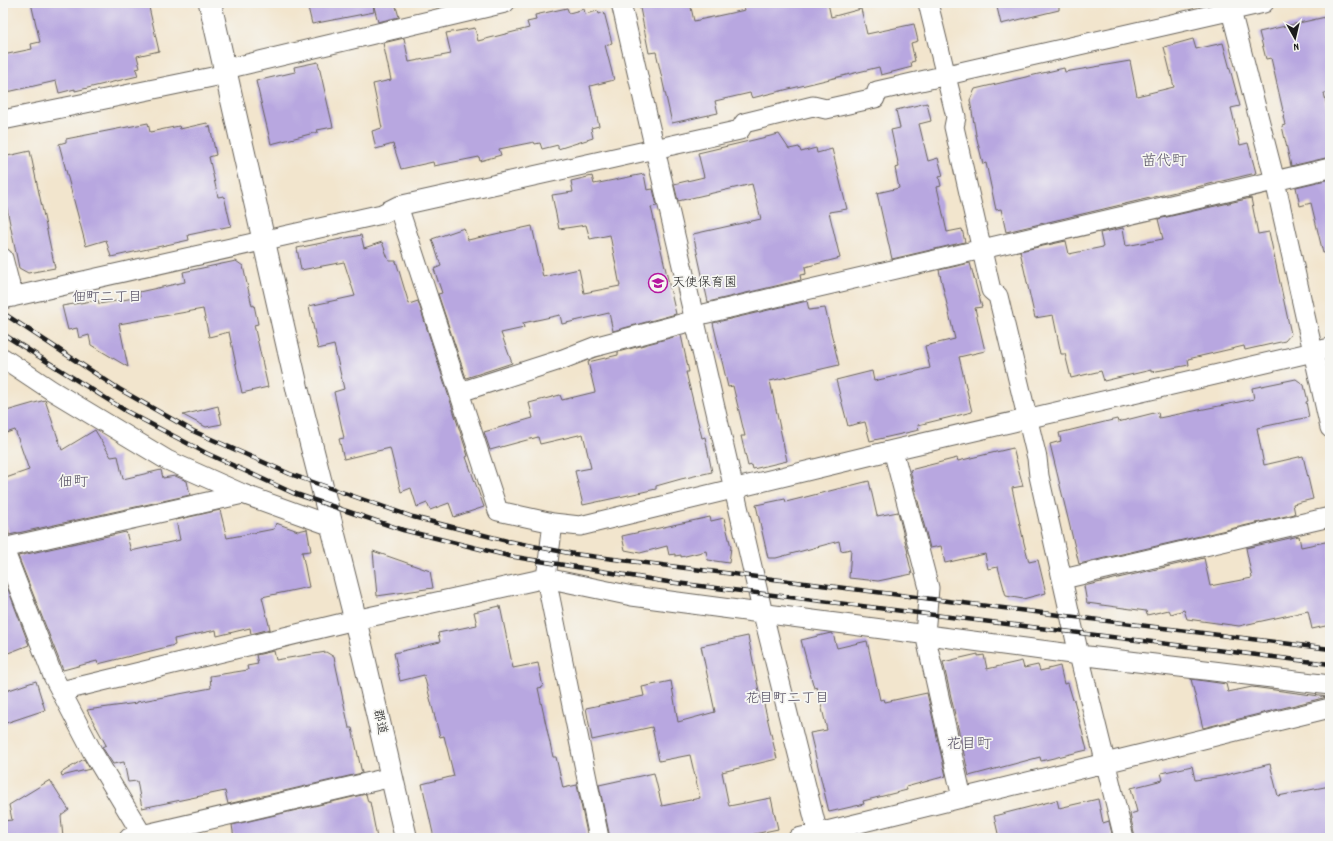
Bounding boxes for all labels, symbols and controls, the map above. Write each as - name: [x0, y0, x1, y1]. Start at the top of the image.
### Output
- north arrow: [1275, 18, 1315, 58]
- text: N: [1292, 38, 1300, 54]
- district label: 苗代町: [1141, 151, 1187, 173]
- school or university icon: 天使保育園: [647, 272, 669, 294]
- place label: 天使保育園: [672, 274, 737, 293]
- district label: 佃町二丁目: [72, 288, 142, 308]
- district label: 佃町: [58, 472, 89, 494]
- district label: 花目町二丁目: [745, 689, 829, 709]
- street label: 郡道: [367, 707, 391, 737]
- district label: 花目町: [946, 734, 992, 756]

